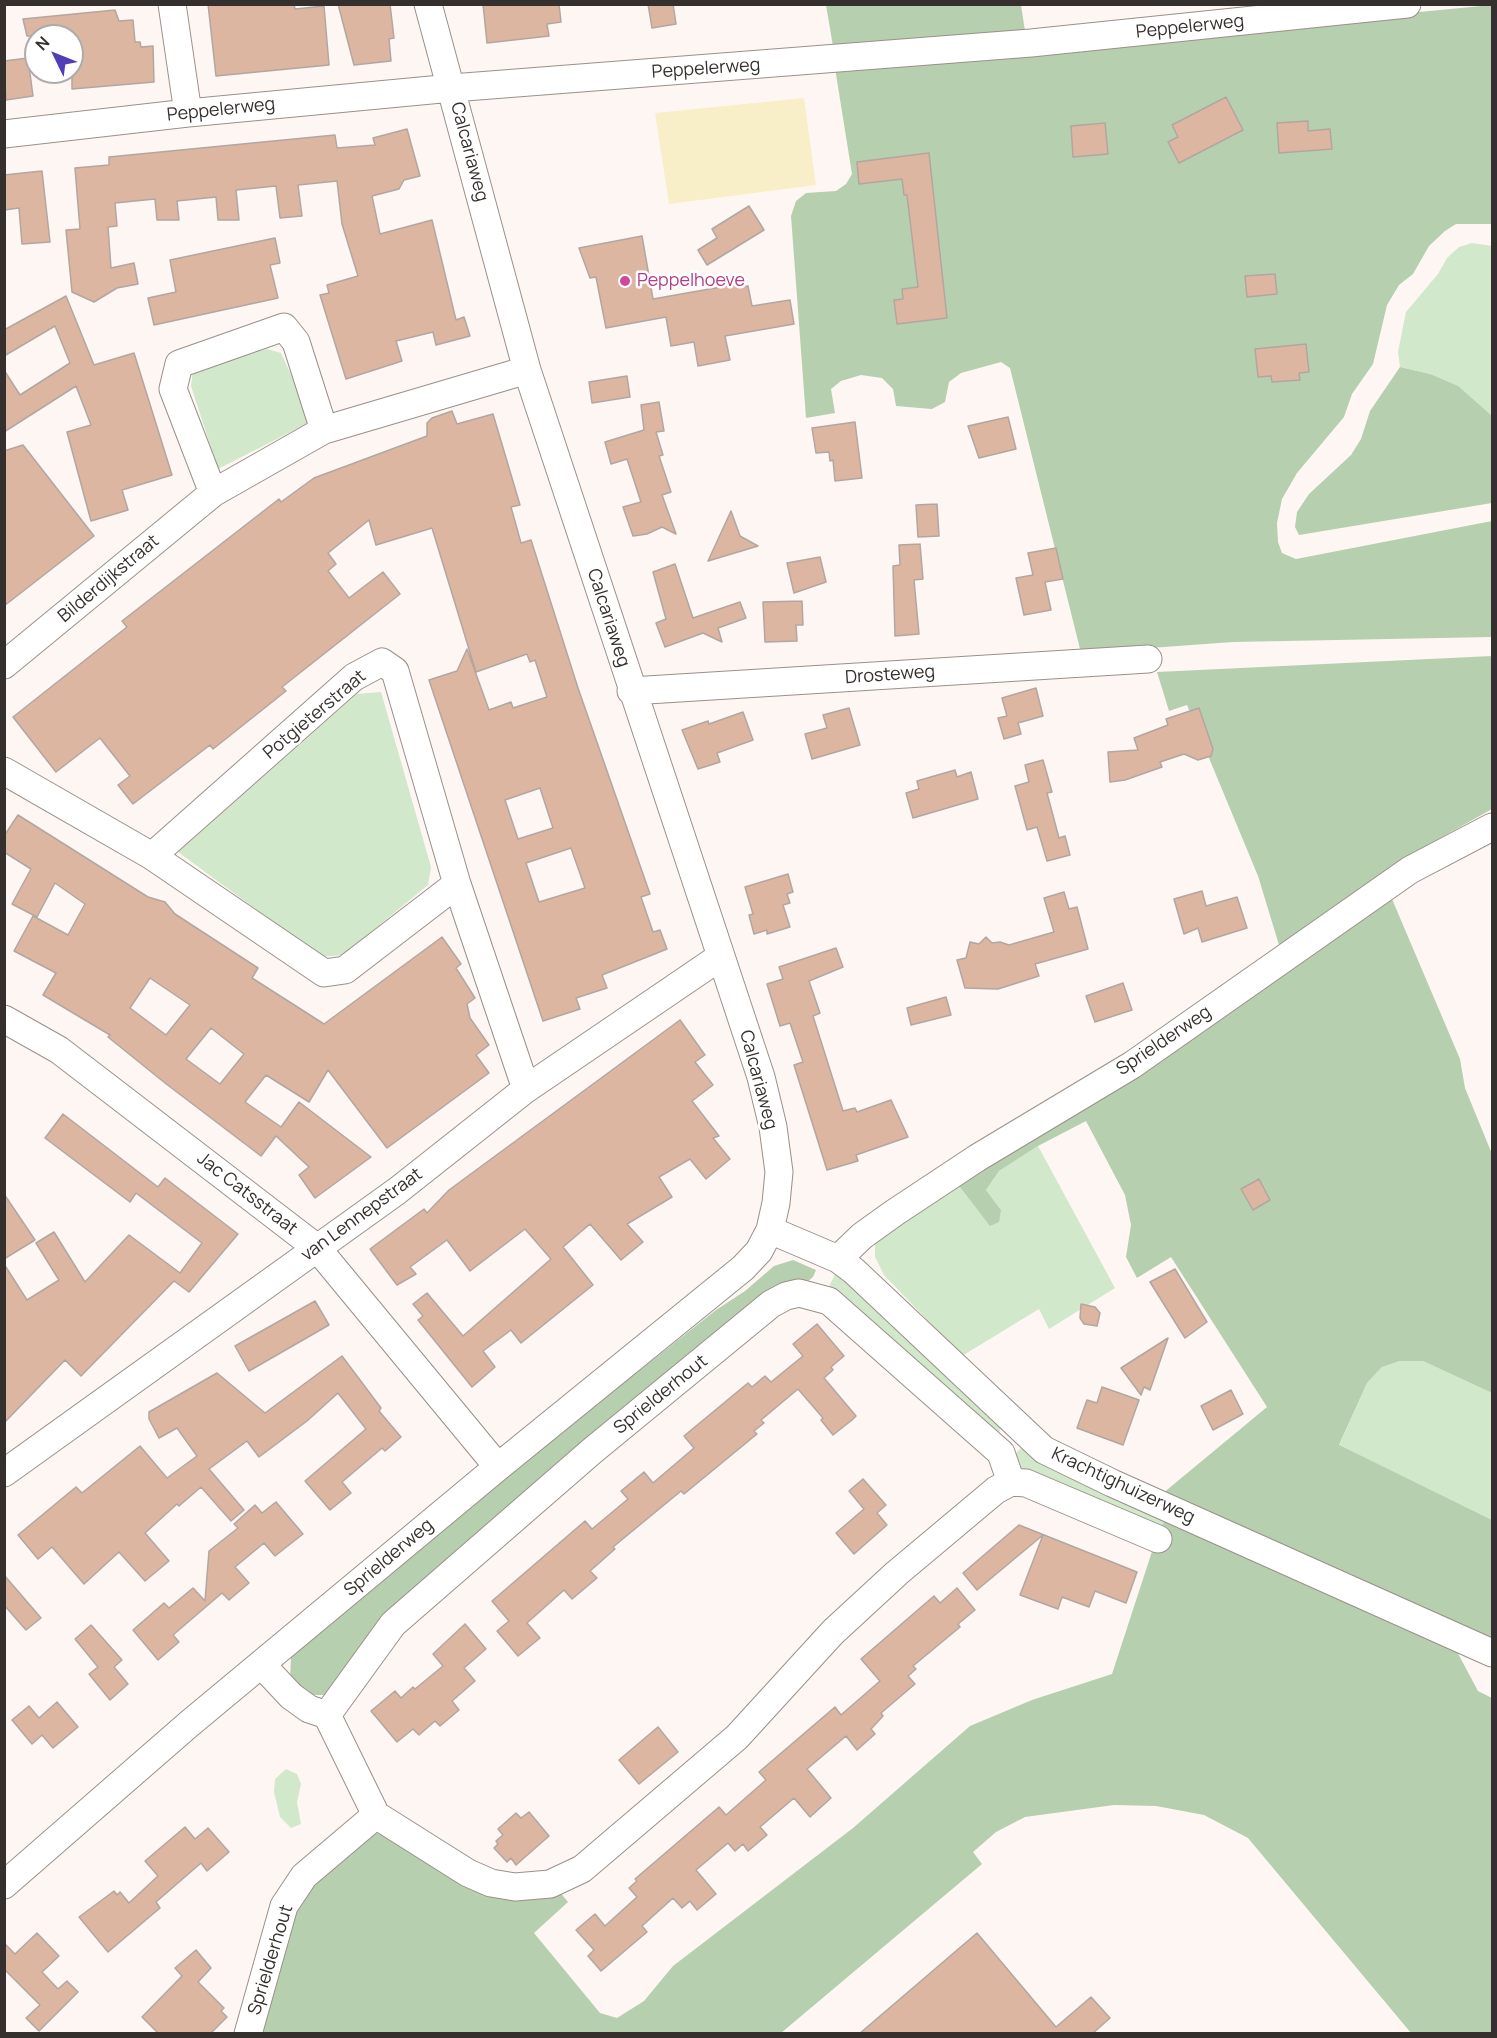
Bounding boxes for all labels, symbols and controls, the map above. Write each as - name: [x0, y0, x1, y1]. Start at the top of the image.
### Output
- street label: Peppelerweg: [1135, 11, 1245, 43]
- north arrow: [24, 24, 84, 84]
- text: N: [30, 31, 54, 55]
- street label: Peppelerweg: [651, 54, 761, 84]
- street label: Peppelerweg: [166, 94, 276, 126]
- street label: Calcariaweg: [445, 100, 493, 204]
- place label: Peppelhoeve: [637, 270, 745, 292]
- marker: Peppelhoeve: [618, 274, 632, 288]
- street label: Bilderdijkstraat: [54, 531, 164, 627]
- street label: Calcariaweg: [582, 566, 634, 670]
- street label: Drosteweg: [844, 661, 936, 689]
- street label: Potgieterstraat: [259, 666, 371, 764]
- street label: Sprielderweg: [1113, 1001, 1215, 1081]
- street label: Calcariaweg: [734, 1028, 782, 1132]
- street label: Jac Catsstraat: [193, 1148, 301, 1240]
- street label: van Lennepstraat: [297, 1164, 427, 1266]
- street label: Sprielderhout: [610, 1351, 712, 1439]
- street label: Krachtighuizerweg: [1048, 1443, 1198, 1529]
- street label: Sprielderweg: [340, 1515, 438, 1601]
- street label: Sprielderhout: [244, 1902, 298, 2018]

